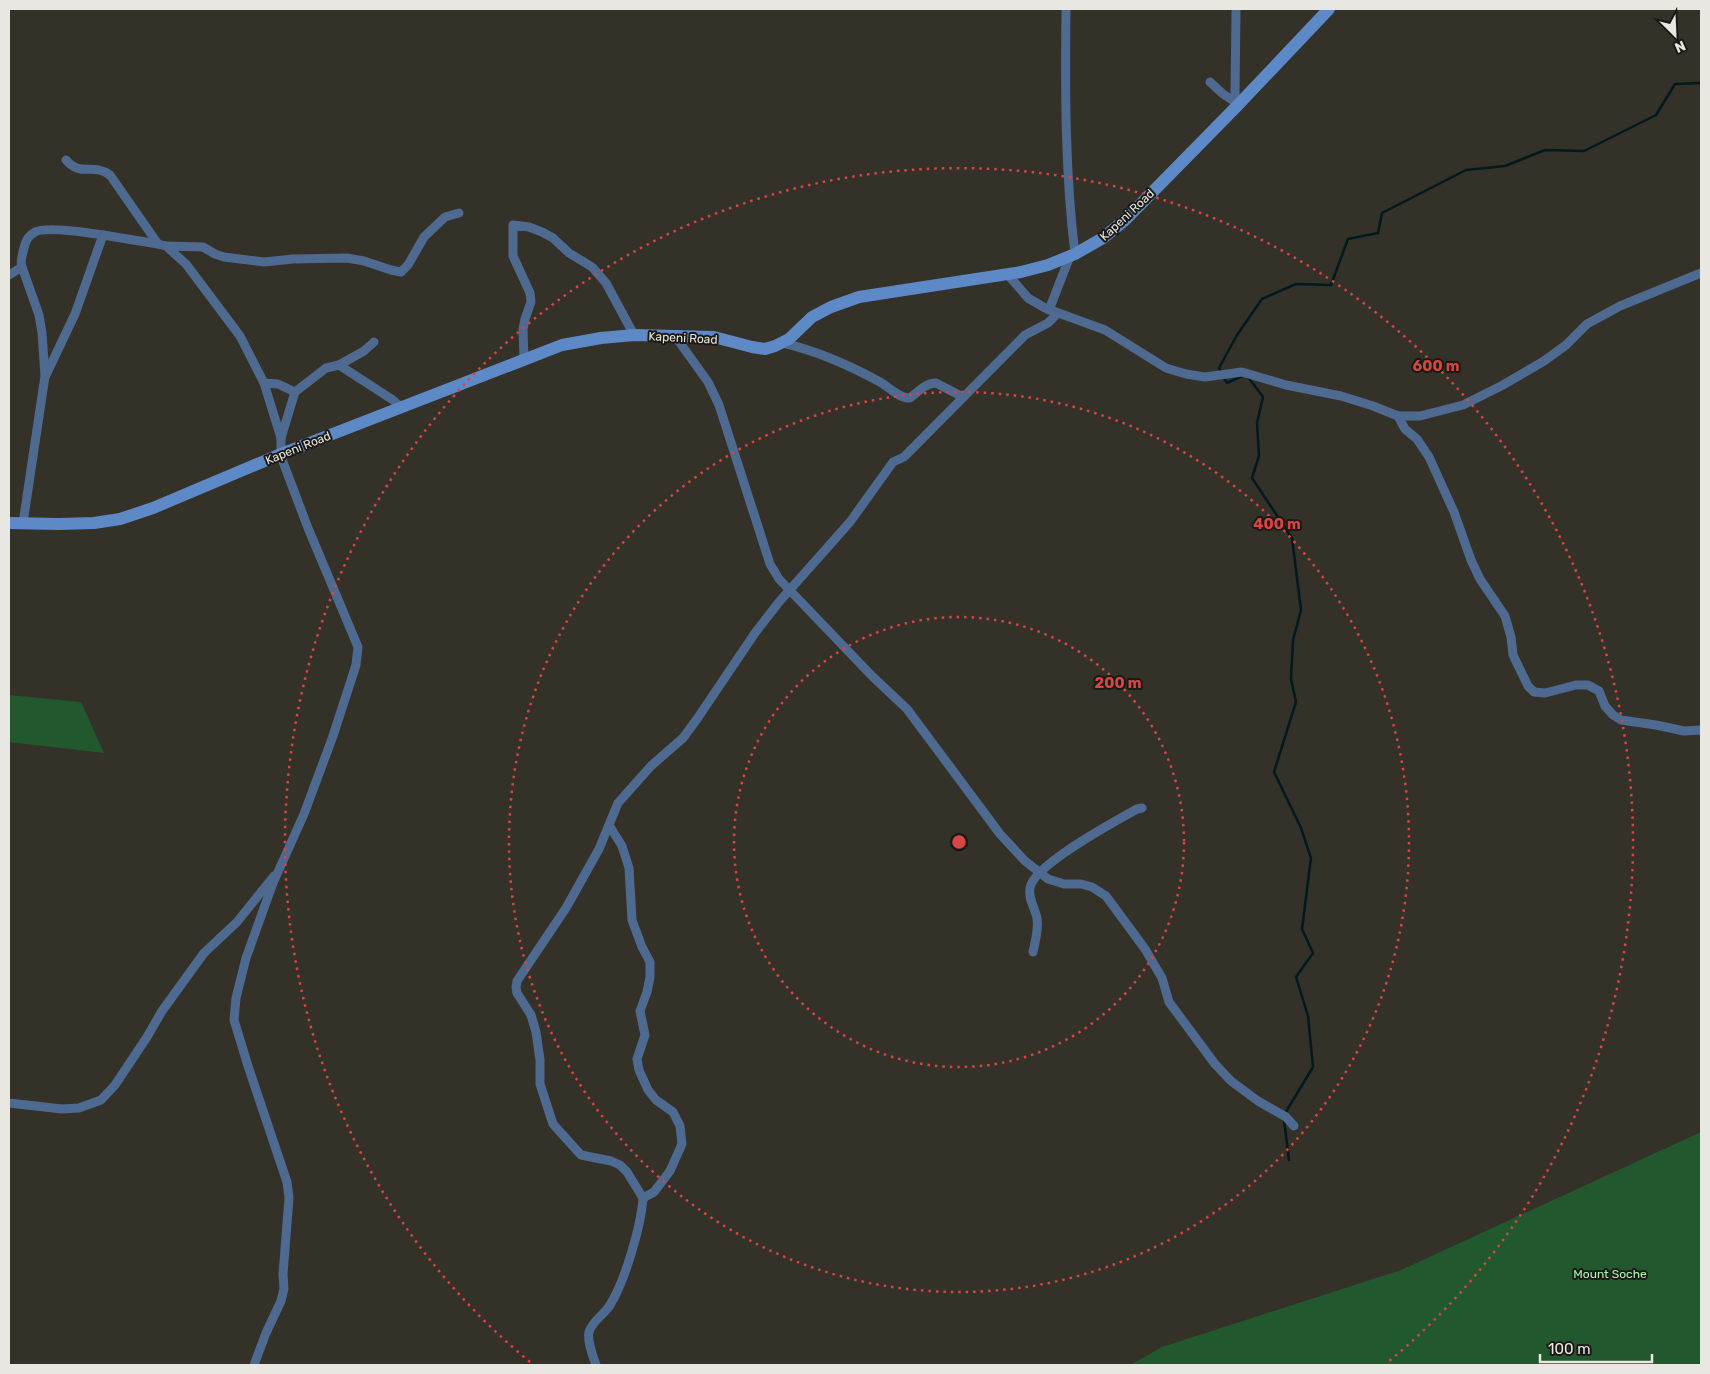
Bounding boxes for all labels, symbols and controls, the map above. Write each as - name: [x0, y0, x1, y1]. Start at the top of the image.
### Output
- north arrow: [1650, 10, 1700, 60]
- text: N: [1672, 37, 1688, 56]
- street label: Kapeni Road: [1097, 186, 1157, 244]
- street label: Kapeni Road: [648, 329, 718, 347]
- text: 600 m: [1412, 357, 1460, 375]
- street label: Kapeni Road: [263, 429, 333, 467]
- text: 400 m: [1253, 515, 1301, 533]
- text: 200 m: [1094, 674, 1142, 692]
- centre of rings: [950, 833, 968, 851]
- park label: Mount Soche: [1573, 1267, 1647, 1281]
- scale bar: [1540, 1332, 1652, 1364]
- text: 100 m: [1548, 1340, 1590, 1358]

